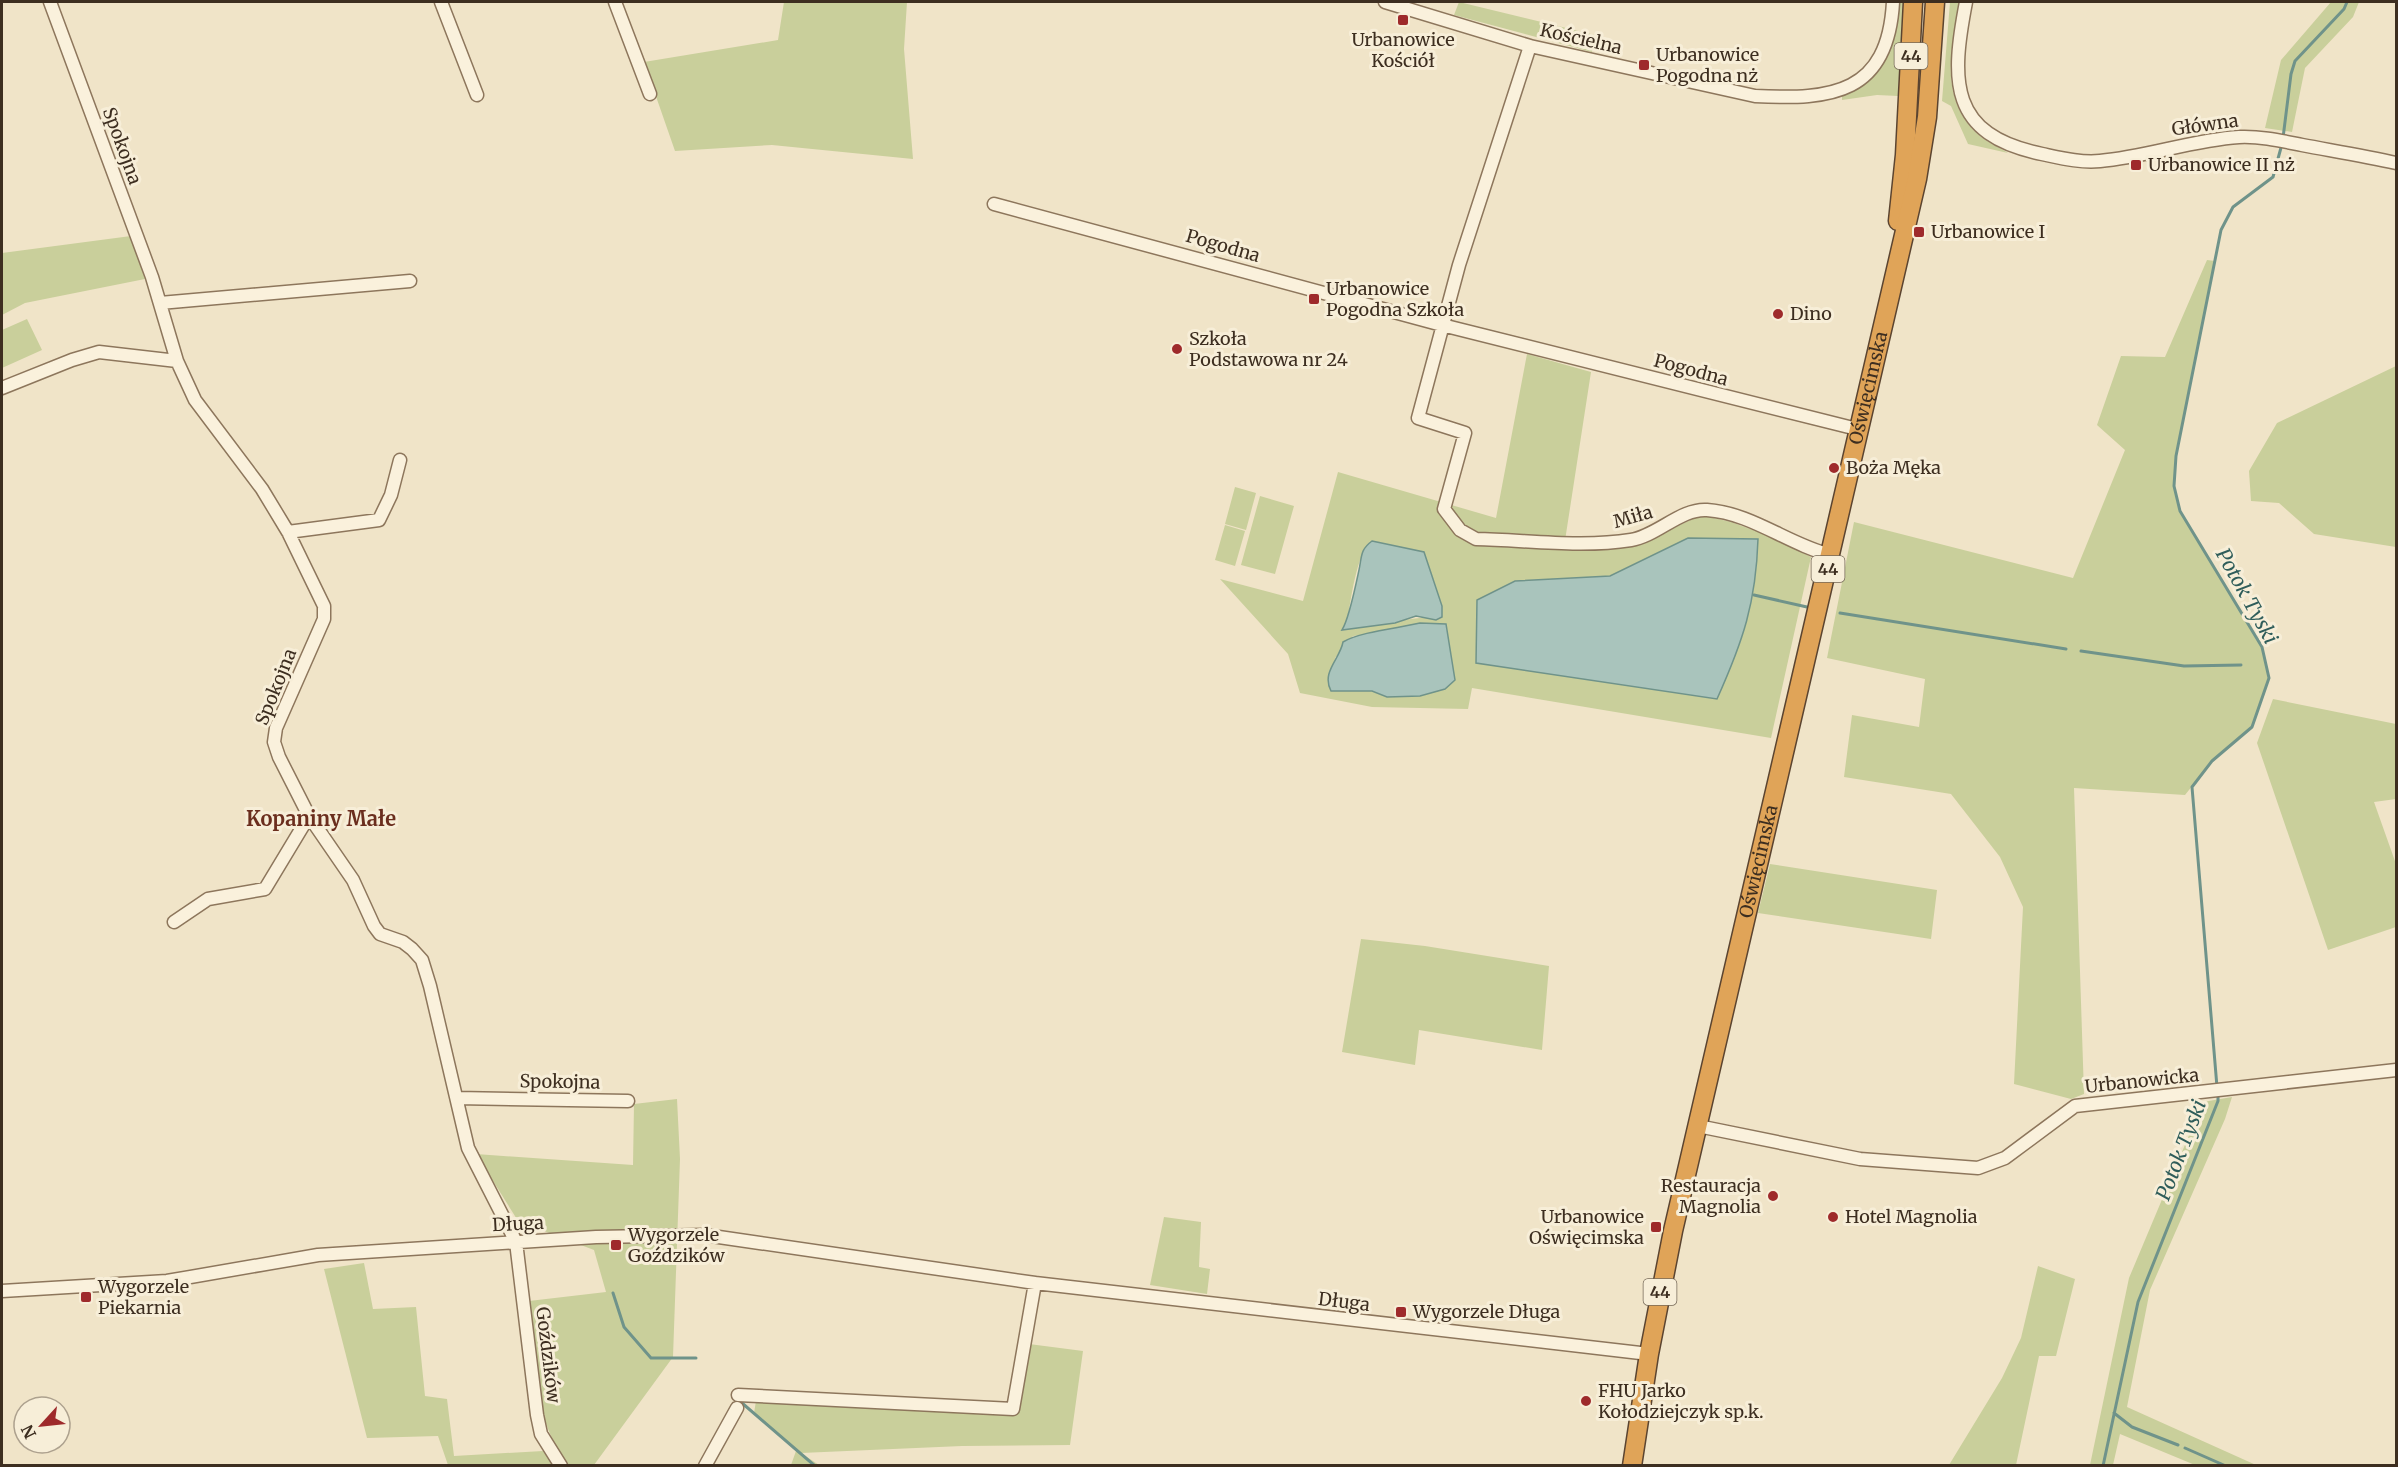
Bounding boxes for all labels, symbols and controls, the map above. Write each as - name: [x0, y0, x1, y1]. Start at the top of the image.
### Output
- marker: Urbanowice Kościół: [1396, 13, 1410, 27]
- street label: Kościelna: [1538, 18, 1625, 59]
- place label: Urbanowice Kościół: [1351, 28, 1455, 72]
- place label: Urbanowice Pogodna nż: [1656, 43, 1759, 87]
- road number: 44: [1894, 43, 1928, 69]
- marker: Urbanowice Pogodna nż: [1637, 58, 1651, 72]
- street label: Spokojna: [98, 104, 147, 188]
- street label: Główna: [2170, 108, 2240, 141]
- place label: Urbanowice II nż: [2148, 153, 2295, 176]
- marker: Urbanowice II nż: [2129, 158, 2143, 172]
- place label: Urbanowice I: [1931, 220, 2045, 243]
- street label: Pogodna: [1183, 224, 1263, 267]
- marker: Urbanowice I: [1912, 225, 1926, 239]
- place label: Urbanowice Pogodna Szkoła: [1326, 277, 1464, 321]
- marker: Urbanowice Pogodna Szkoła: [1307, 292, 1321, 306]
- place label: Dino: [1790, 302, 1832, 325]
- marker: Dino: [1771, 307, 1785, 321]
- place label: Szkoła Podstawowa nr 24: [1189, 327, 1348, 371]
- street label: Oświęcimska: [1844, 329, 1892, 447]
- marker: Szkoła Podstawowa nr 24: [1170, 342, 1184, 356]
- street label: Pogodna: [1651, 349, 1731, 391]
- place label: Boża Męka: [1846, 456, 1941, 479]
- marker: Boża Męka: [1827, 461, 1841, 475]
- street label: Miła: [1611, 500, 1655, 533]
- water label: Potok Tyski: [2211, 543, 2284, 648]
- road number: 44: [1812, 556, 1844, 582]
- street label: Spokojna: [250, 645, 301, 728]
- street label: Oświęcimska: [1734, 802, 1783, 920]
- district label: Kopaniny Małe: [246, 806, 396, 831]
- street label: Urbanowicka: [2084, 1063, 2201, 1098]
- street label: Spokojna: [520, 1069, 601, 1094]
- water label: Potok Tyski: [2150, 1096, 2211, 1204]
- place label: Restauracja Magnolia: [1661, 1174, 1761, 1218]
- marker: Restauracja Magnolia: [1766, 1189, 1780, 1203]
- place label: Urbanowice Oświęcimska: [1529, 1205, 1644, 1249]
- place label: Hotel Magnolia: [1845, 1205, 1978, 1228]
- marker: Hotel Magnolia: [1826, 1210, 1840, 1224]
- street label: Długa: [492, 1211, 545, 1236]
- marker: Urbanowice Oświęcimska: [1649, 1220, 1663, 1234]
- place label: Wygorzele Goździków: [627, 1223, 725, 1267]
- marker: Wygorzele Goździków: [609, 1238, 623, 1252]
- place label: Wygorzele Piekarnia: [97, 1275, 189, 1319]
- road number: 44: [1644, 1279, 1676, 1305]
- street label: Długa: [1317, 1287, 1371, 1316]
- marker: Wygorzele Piekarnia: [79, 1290, 93, 1304]
- place label: Wygorzele Długa: [1412, 1300, 1561, 1323]
- marker: Wygorzele Długa: [1394, 1305, 1408, 1319]
- street label: Goździków: [531, 1306, 566, 1405]
- place label: FHU Jarko Kołodziejczyk sp.k.: [1598, 1379, 1764, 1423]
- marker: FHU Jarko Kołodziejczyk sp.k.: [1579, 1394, 1593, 1408]
- north arrow: [12, 1395, 72, 1455]
- text: N: [17, 1421, 40, 1442]

